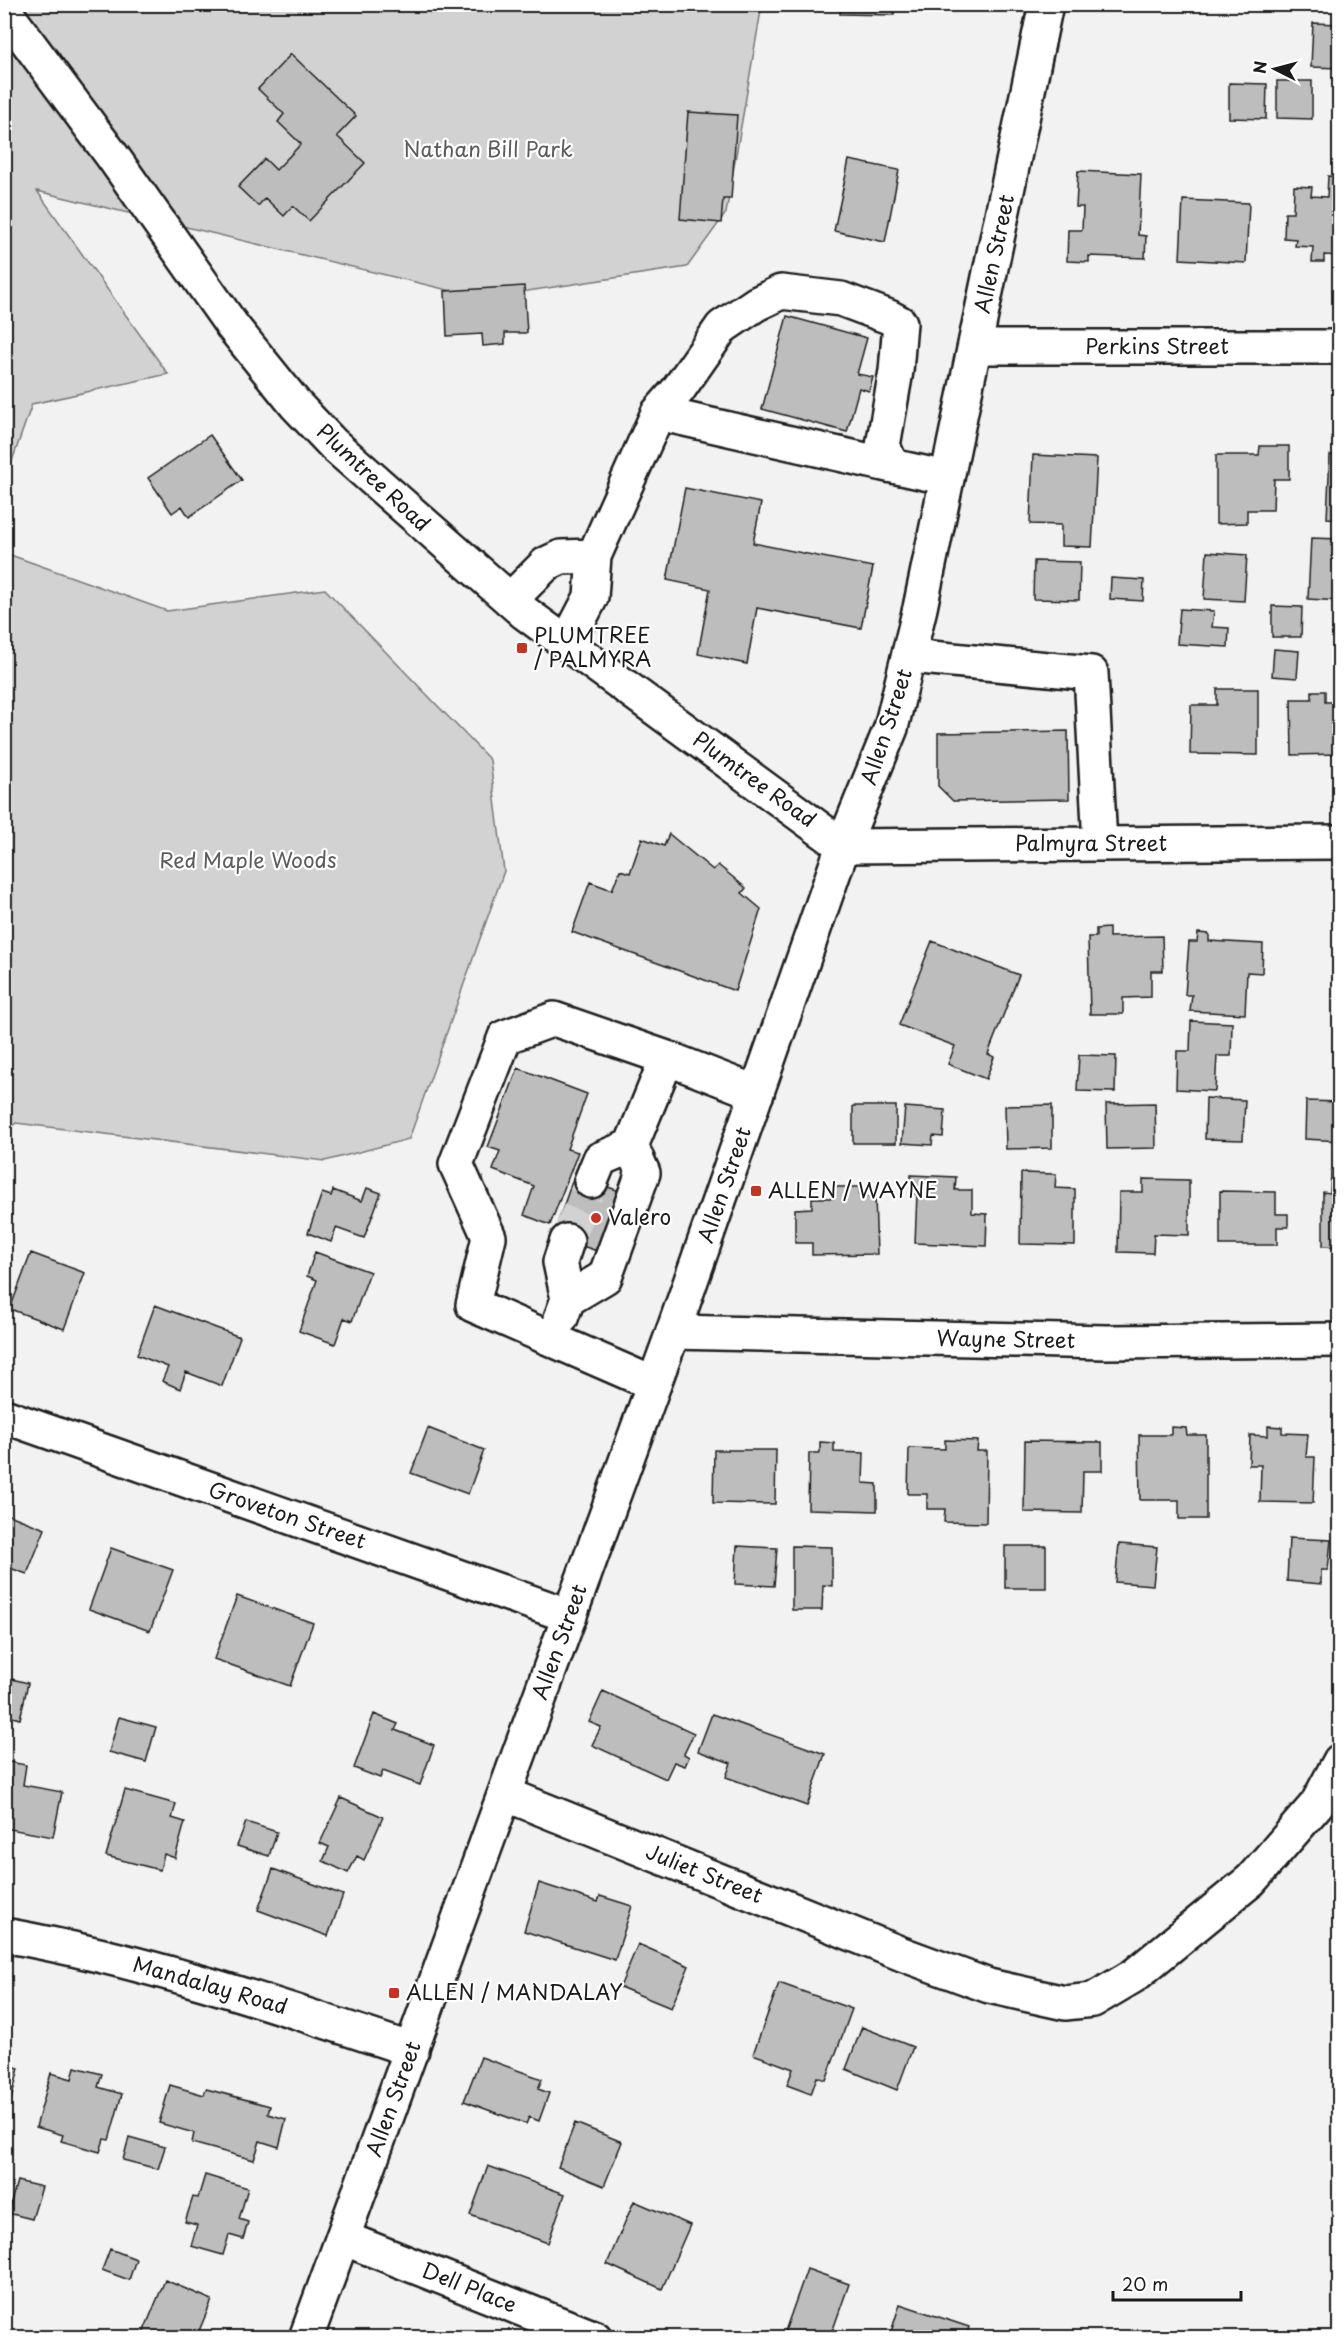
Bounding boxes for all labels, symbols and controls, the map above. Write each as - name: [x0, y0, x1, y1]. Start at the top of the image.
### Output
- north arrow: [1245, 39, 1305, 99]
- text: N: [1246, 60, 1272, 75]
- park label: Nathan Bill Park: [403, 132, 573, 164]
- street label: Allen Street: [965, 191, 1021, 316]
- street label: Perkins Street: [1085, 329, 1229, 361]
- street label: Plumtree Road: [310, 415, 439, 538]
- place label: PLUMTREE / PALMYRA: [534, 618, 651, 674]
- marker: PLUMTREE / PALMYRA: [515, 641, 529, 655]
- street label: Allen Street: [851, 664, 919, 789]
- street label: Plumtree Road: [687, 723, 824, 834]
- street label: Palmyra Street: [1015, 826, 1167, 858]
- park label: Red Maple Woods: [159, 843, 337, 875]
- street label: Allen Street: [688, 1122, 758, 1247]
- place label: ALLEN / WAYNE: [768, 1173, 938, 1205]
- marker: ALLEN / WAYNE: [749, 1184, 763, 1198]
- place label: Valero: [608, 1200, 671, 1232]
- marker: Valero: [589, 1211, 603, 1225]
- street label: Wayne Street: [936, 1321, 1076, 1355]
- street label: Groveton Street: [205, 1472, 371, 1556]
- street label: Allen Street: [522, 1579, 594, 1704]
- street label: Juliet Street: [641, 1834, 768, 1910]
- street label: Mandalay Road: [129, 1947, 292, 2021]
- place label: ALLEN / MANDALAY: [406, 1975, 623, 2007]
- marker: ALLEN / MANDALAY: [387, 1986, 401, 2000]
- street label: Allen Street: [356, 2036, 428, 2161]
- street label: Dell Place: [417, 2253, 522, 2320]
- scale bar: [1113, 2264, 1240, 2302]
- text: 20 m: [1122, 2270, 1168, 2297]

